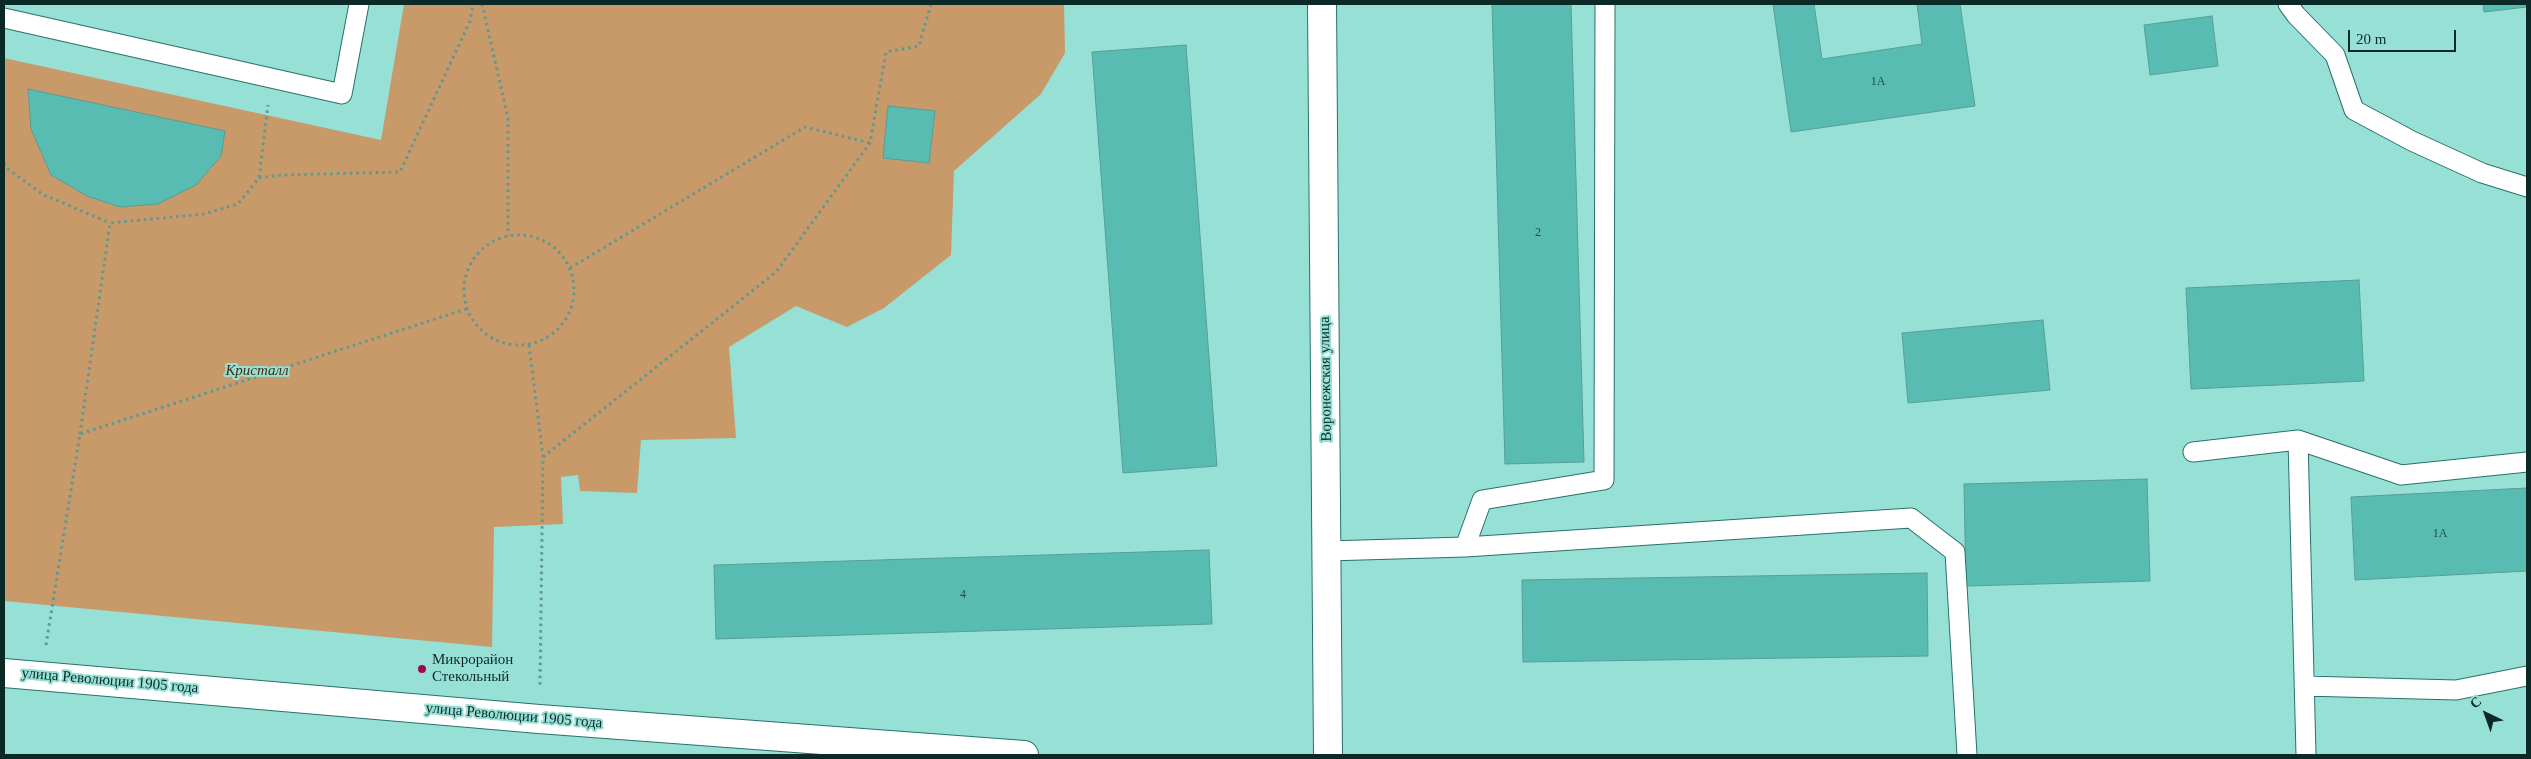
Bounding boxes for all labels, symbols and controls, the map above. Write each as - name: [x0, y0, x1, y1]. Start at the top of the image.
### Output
- scale bar: [2351, 20, 2458, 52]
- text: 20 m: [2356, 31, 2386, 47]
- house number: 1А: [1871, 75, 1885, 89]
- house number: 2: [1535, 226, 1541, 240]
- street label: Воронежская улица: [1316, 316, 1336, 442]
- park label: Кристалл: [225, 362, 289, 380]
- house number: 1А: [2433, 527, 2447, 541]
- house number: 4: [960, 588, 966, 602]
- place label: Микрорайон Стекольный: [432, 651, 513, 686]
- marker: Микрорайон Стекольный: [416, 663, 428, 675]
- street label: улица Революции 1905 года: [21, 664, 199, 698]
- north arrow: [2461, 689, 2511, 739]
- text: С: [2467, 694, 2484, 711]
- street label: улица Революции 1905 года: [425, 699, 603, 733]

